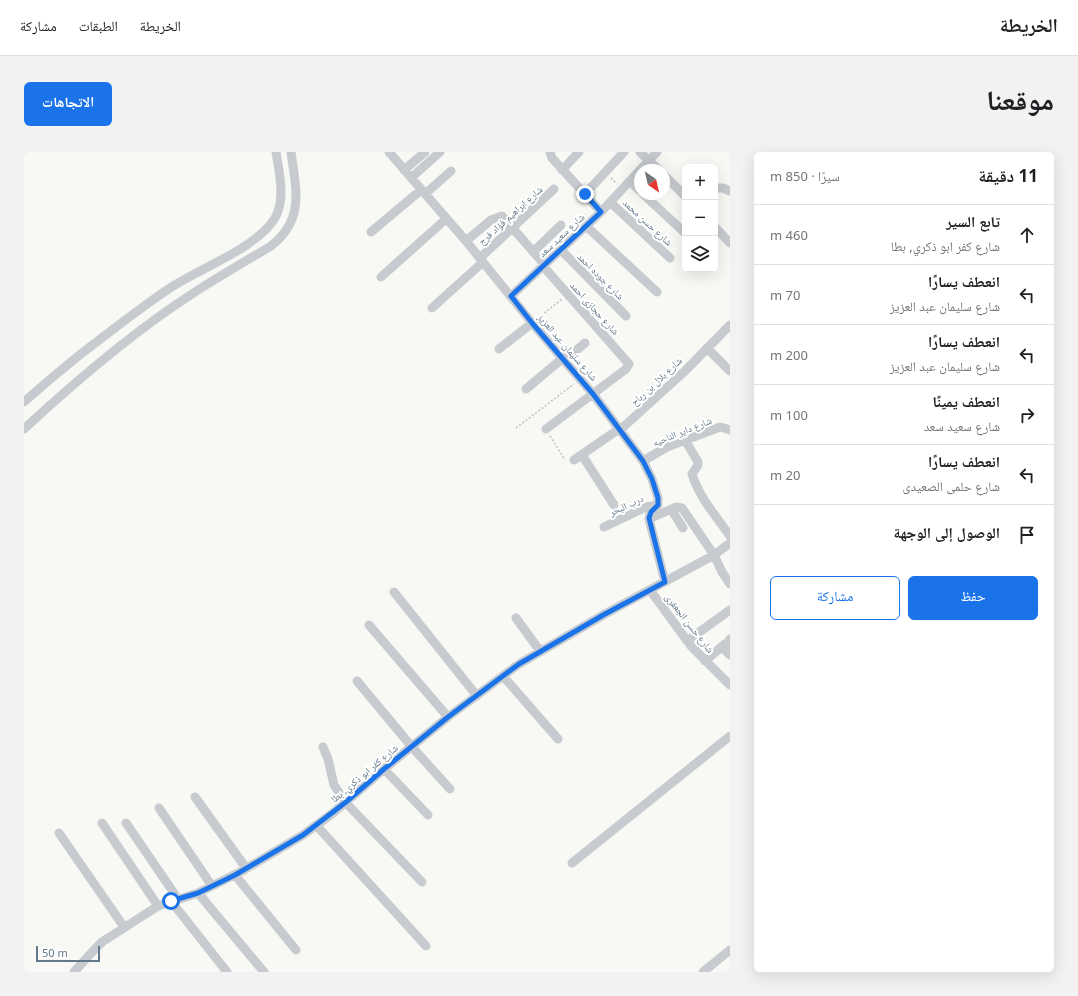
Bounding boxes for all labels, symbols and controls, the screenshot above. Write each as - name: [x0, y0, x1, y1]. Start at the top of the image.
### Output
- text: الخريطة: [1000, 12, 1058, 38]
- text: مشاركة: [20, 16, 57, 35]
- text: الطبقات: [79, 16, 118, 35]
- text: الخريطة: [140, 16, 181, 35]
- text: موقعنا: [986, 80, 1054, 118]
- button: الاتجاهات: [24, 82, 112, 126]
- north arrow: [634, 164, 670, 200]
- map controls: [682, 164, 718, 272]
- button: +: [682, 164, 718, 200]
- text: 11 دقيقة: [978, 164, 1038, 187]
- text: سيرًا · 850 m: [770, 167, 840, 185]
- street label: شارع ابراهيم فؤاد فرج: [475, 182, 546, 248]
- route end: [576, 185, 594, 203]
- street label: شارع حسن محمد: [620, 195, 676, 249]
- button: −: [682, 200, 718, 236]
- street label: شارع سعيد سعد: [535, 210, 588, 260]
- text: تابع السير: [946, 211, 1000, 231]
- icon: ahead: [1016, 224, 1038, 246]
- text: 460 m: [770, 226, 808, 244]
- button: layers: [682, 236, 718, 272]
- text: شارع كفر ابو ذكري, بطا: [891, 237, 1000, 255]
- street label: شارع جوده احمد: [574, 249, 628, 303]
- text: انعطف يسارًا: [928, 271, 1000, 291]
- street label: شارع حجازى احمد: [567, 278, 623, 338]
- icon: left: [1016, 284, 1038, 306]
- text: 70 m: [770, 286, 800, 304]
- text: شارع سليمان عبد العزيز: [890, 297, 1000, 315]
- street label: شارع سليمان عبد العزيز: [534, 310, 601, 384]
- text: انعطف يسارًا: [928, 331, 1000, 351]
- icon: left: [1016, 344, 1038, 366]
- text: 200 m: [770, 346, 808, 364]
- street label: شارع بلال بن رباح: [627, 353, 685, 409]
- text: شارع سليمان عبد العزيز: [890, 357, 1000, 375]
- text: انعطف يمينًا: [932, 391, 1000, 411]
- icon: right: [1016, 404, 1038, 426]
- text: 100 m: [770, 406, 808, 424]
- street label: شارع داير الناحيه: [650, 413, 714, 449]
- text: شارع سعيد سعد: [924, 417, 1000, 435]
- text: انعطف يسارًا: [928, 451, 1000, 471]
- icon: left: [1016, 464, 1038, 486]
- text: 20 m: [770, 466, 800, 484]
- text: شارع حلمى الصعيدى: [903, 477, 1000, 495]
- street label: درب البحر: [606, 491, 645, 519]
- text: الوصول إلى الوجهة: [894, 522, 1000, 542]
- icon: arrive: [1016, 524, 1038, 546]
- button: مشاركة: [770, 576, 900, 620]
- button: حفظ: [908, 576, 1038, 620]
- street label: شارع حسن الجعفرى: [662, 590, 718, 656]
- street label: شارع كفر ابو ذكري, بطا: [327, 740, 402, 807]
- route start: [162, 892, 180, 910]
- scale bar: [36, 944, 100, 963]
- text: 50 m: [42, 945, 68, 960]

